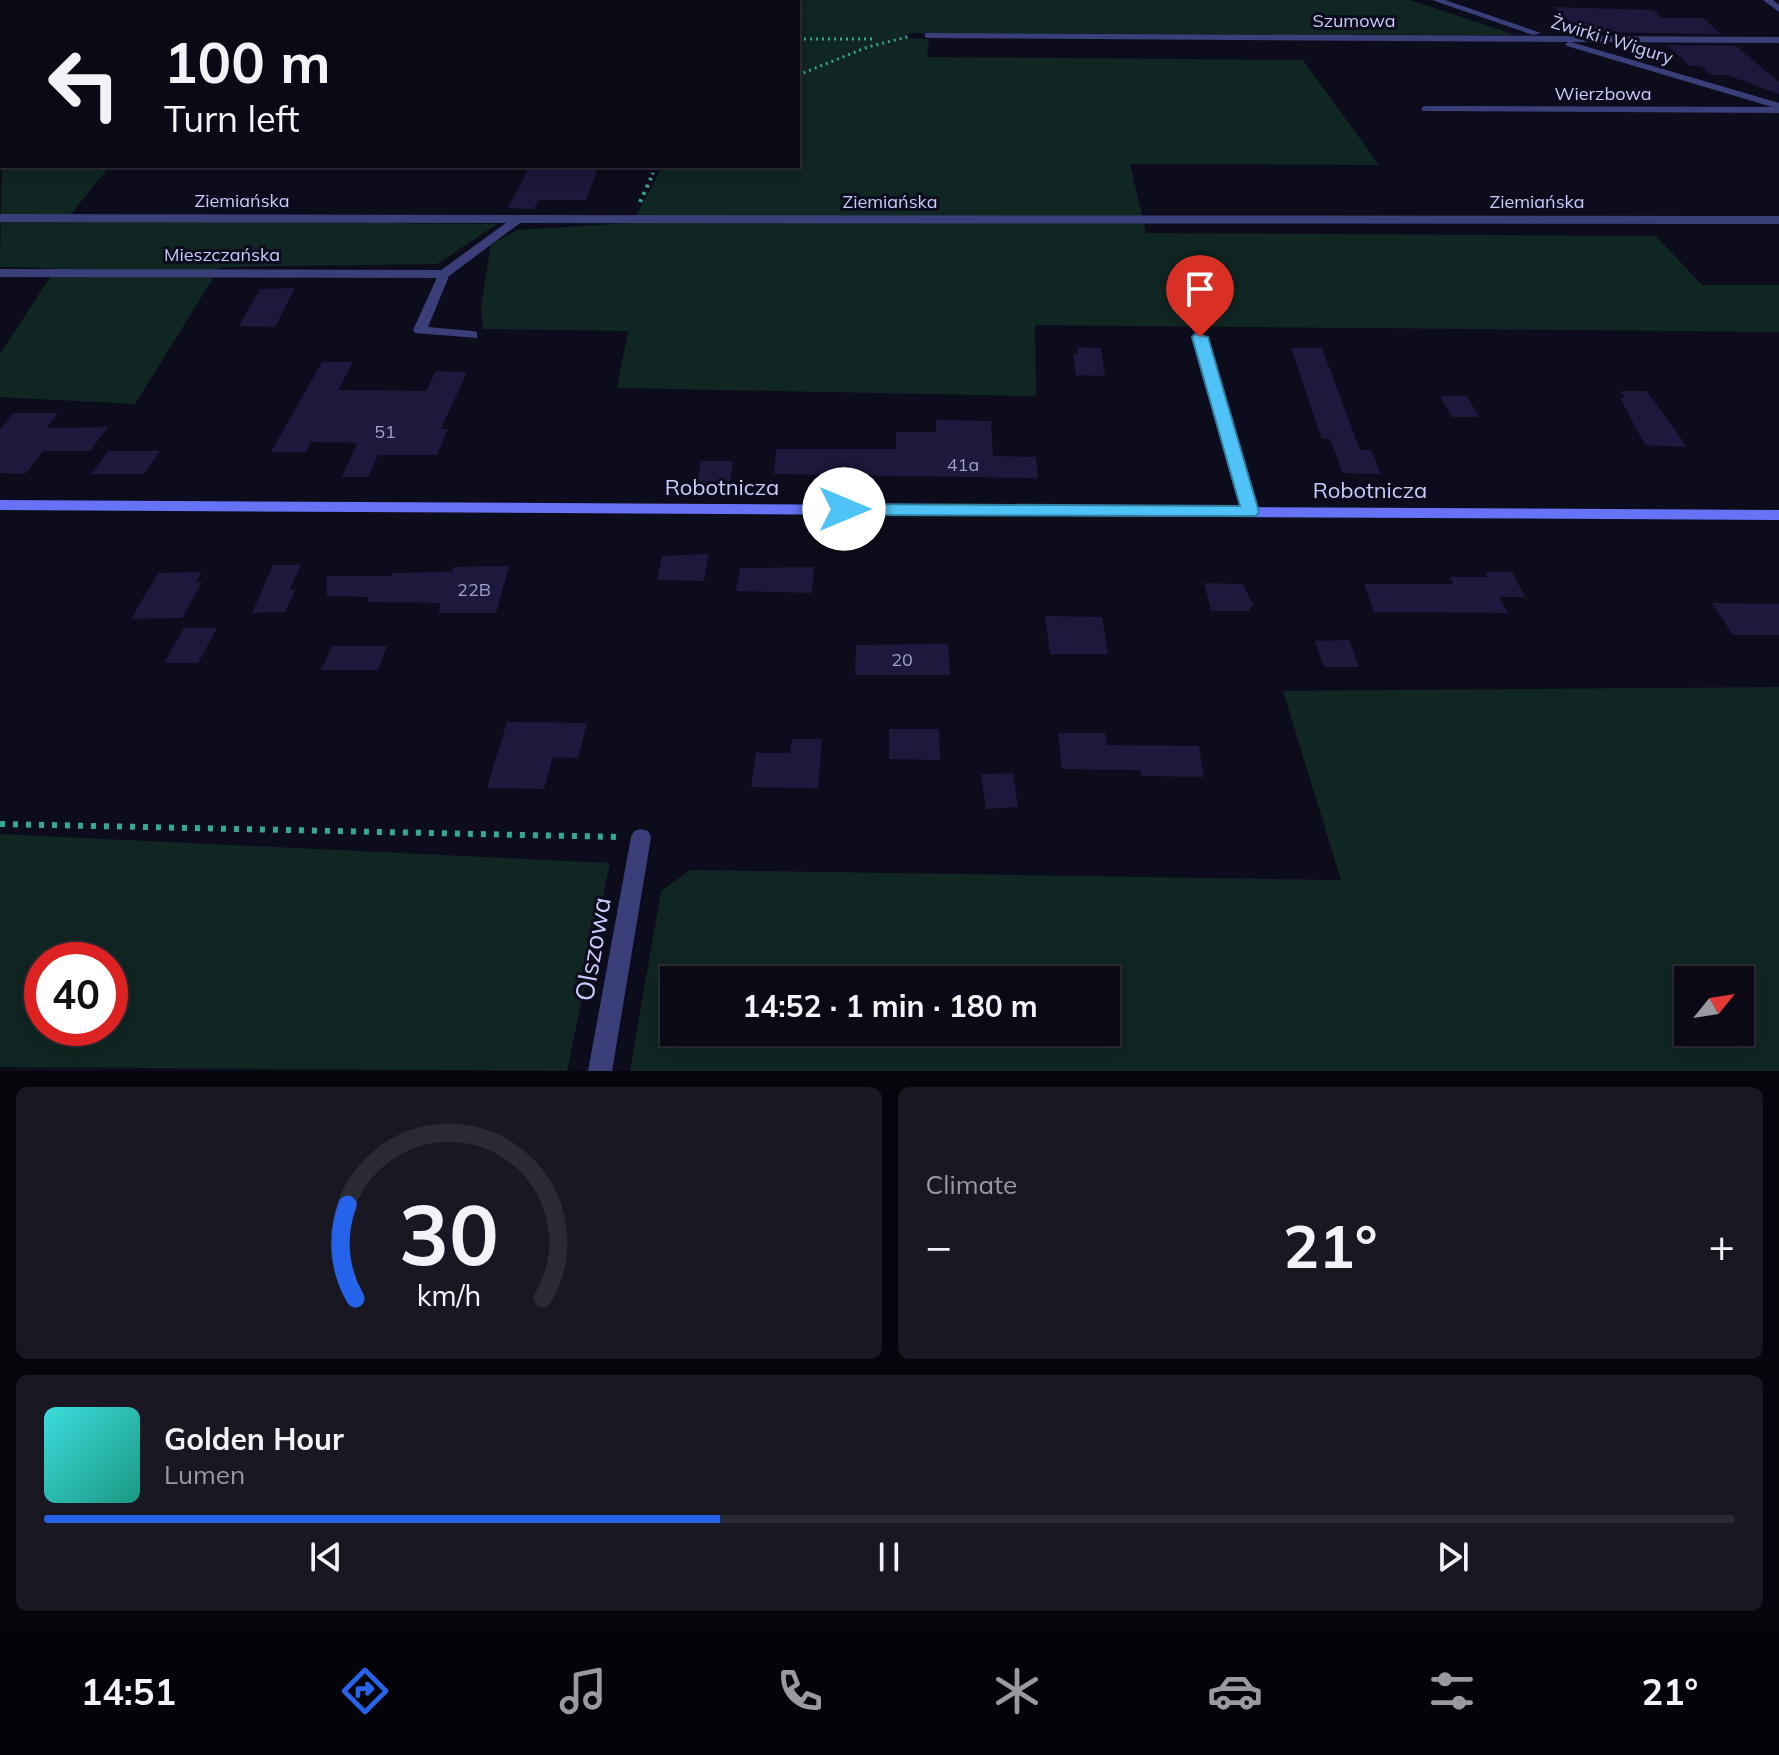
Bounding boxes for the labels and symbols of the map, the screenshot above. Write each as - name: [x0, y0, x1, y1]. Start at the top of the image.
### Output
- street label: Szumowa: [1312, 9, 1396, 32]
- street label: Żwirki i Wigury: [1548, 10, 1676, 69]
- street label: Wierzbowa: [1554, 82, 1652, 105]
- street label: Ziemiańska: [194, 189, 290, 212]
- street label: Ziemiańska: [842, 190, 938, 213]
- street label: Ziemiańska: [1489, 190, 1585, 213]
- street label: Mieszczańska: [164, 243, 280, 266]
- pin: [1166, 255, 1234, 337]
- house number: 51: [374, 420, 396, 443]
- house number: 41a: [947, 453, 979, 476]
- position arrow: [802, 467, 886, 551]
- street label: Robotnicza: [665, 473, 779, 501]
- street label: Robotnicza: [1313, 476, 1427, 504]
- house number: 22B: [457, 578, 491, 601]
- house number: 20: [891, 648, 913, 671]
- street label: Olszowa: [567, 894, 618, 1003]
- speed limit sign: 40: [24, 942, 128, 1046]
- north arrow: [1674, 966, 1754, 1046]

